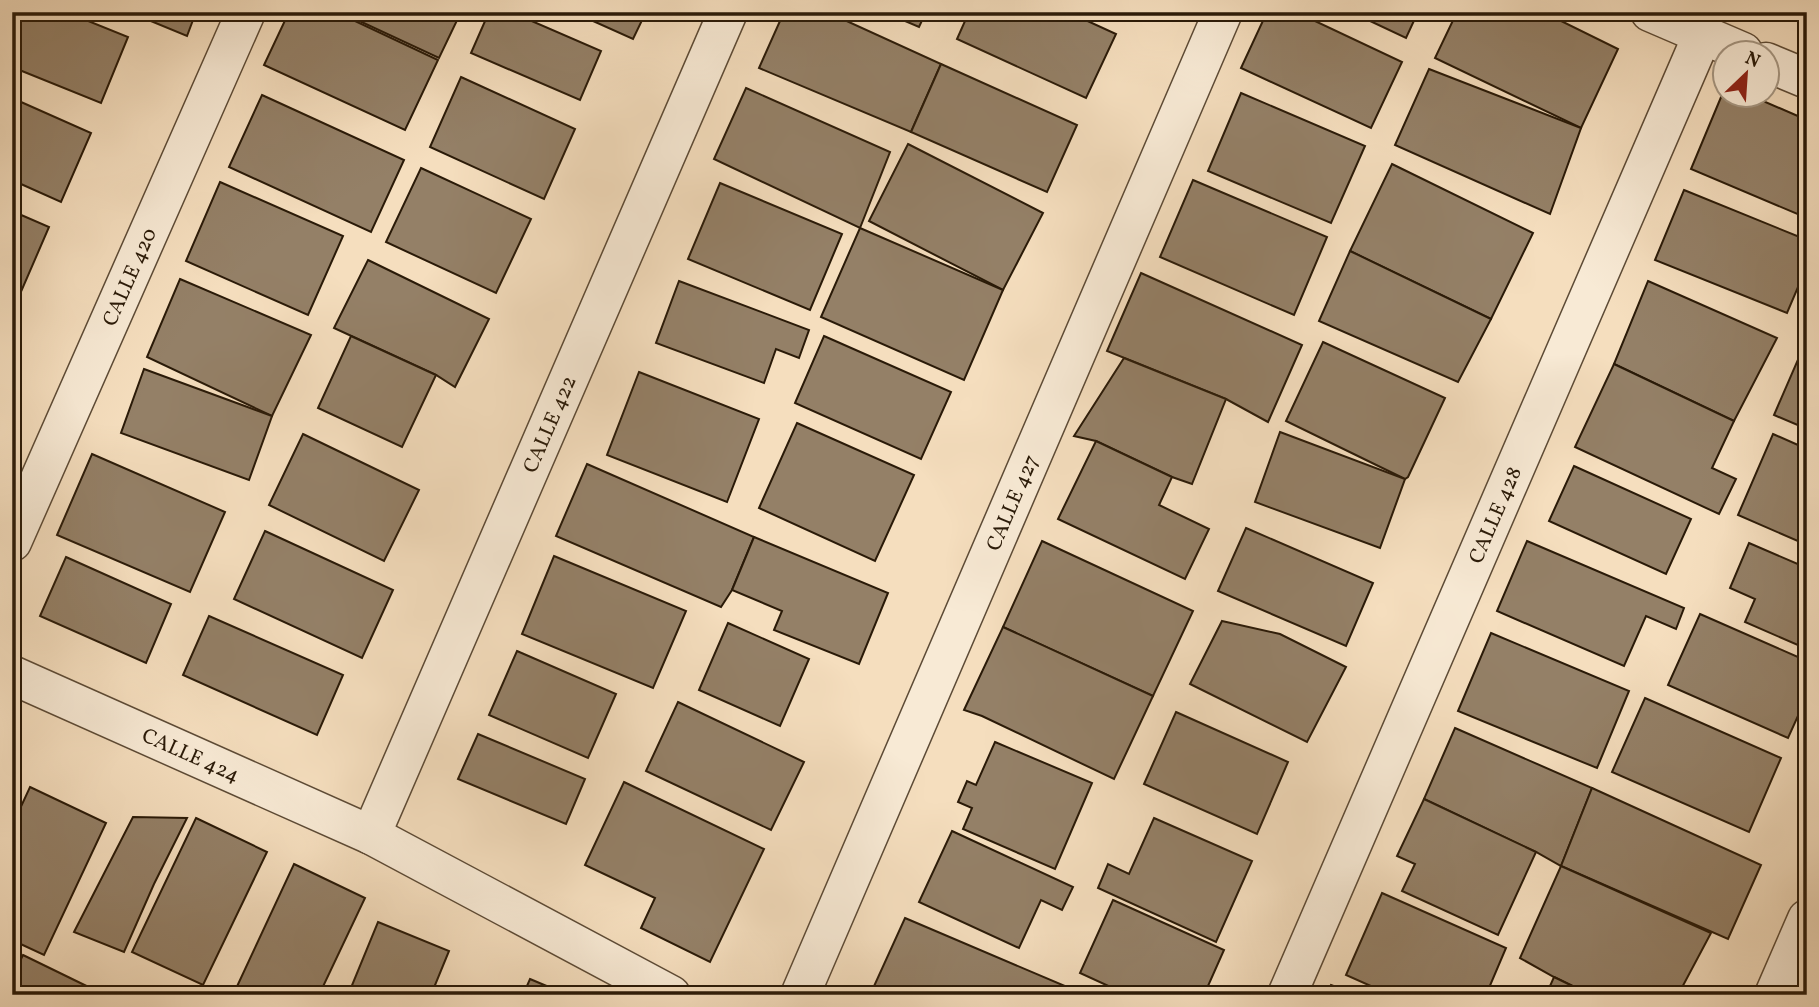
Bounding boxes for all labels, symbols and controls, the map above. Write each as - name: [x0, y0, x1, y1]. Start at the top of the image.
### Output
- north arrow: [1710, 38, 1780, 108]
- text: N: [1741, 46, 1764, 75]
- street label: CALLE 420: [96, 224, 165, 331]
- street label: CALLE 422: [517, 371, 585, 478]
- street label: CALLE 427: [980, 451, 1047, 556]
- street label: CALLE 428: [1462, 463, 1530, 569]
- street label: CALLE 424: [137, 722, 244, 791]

